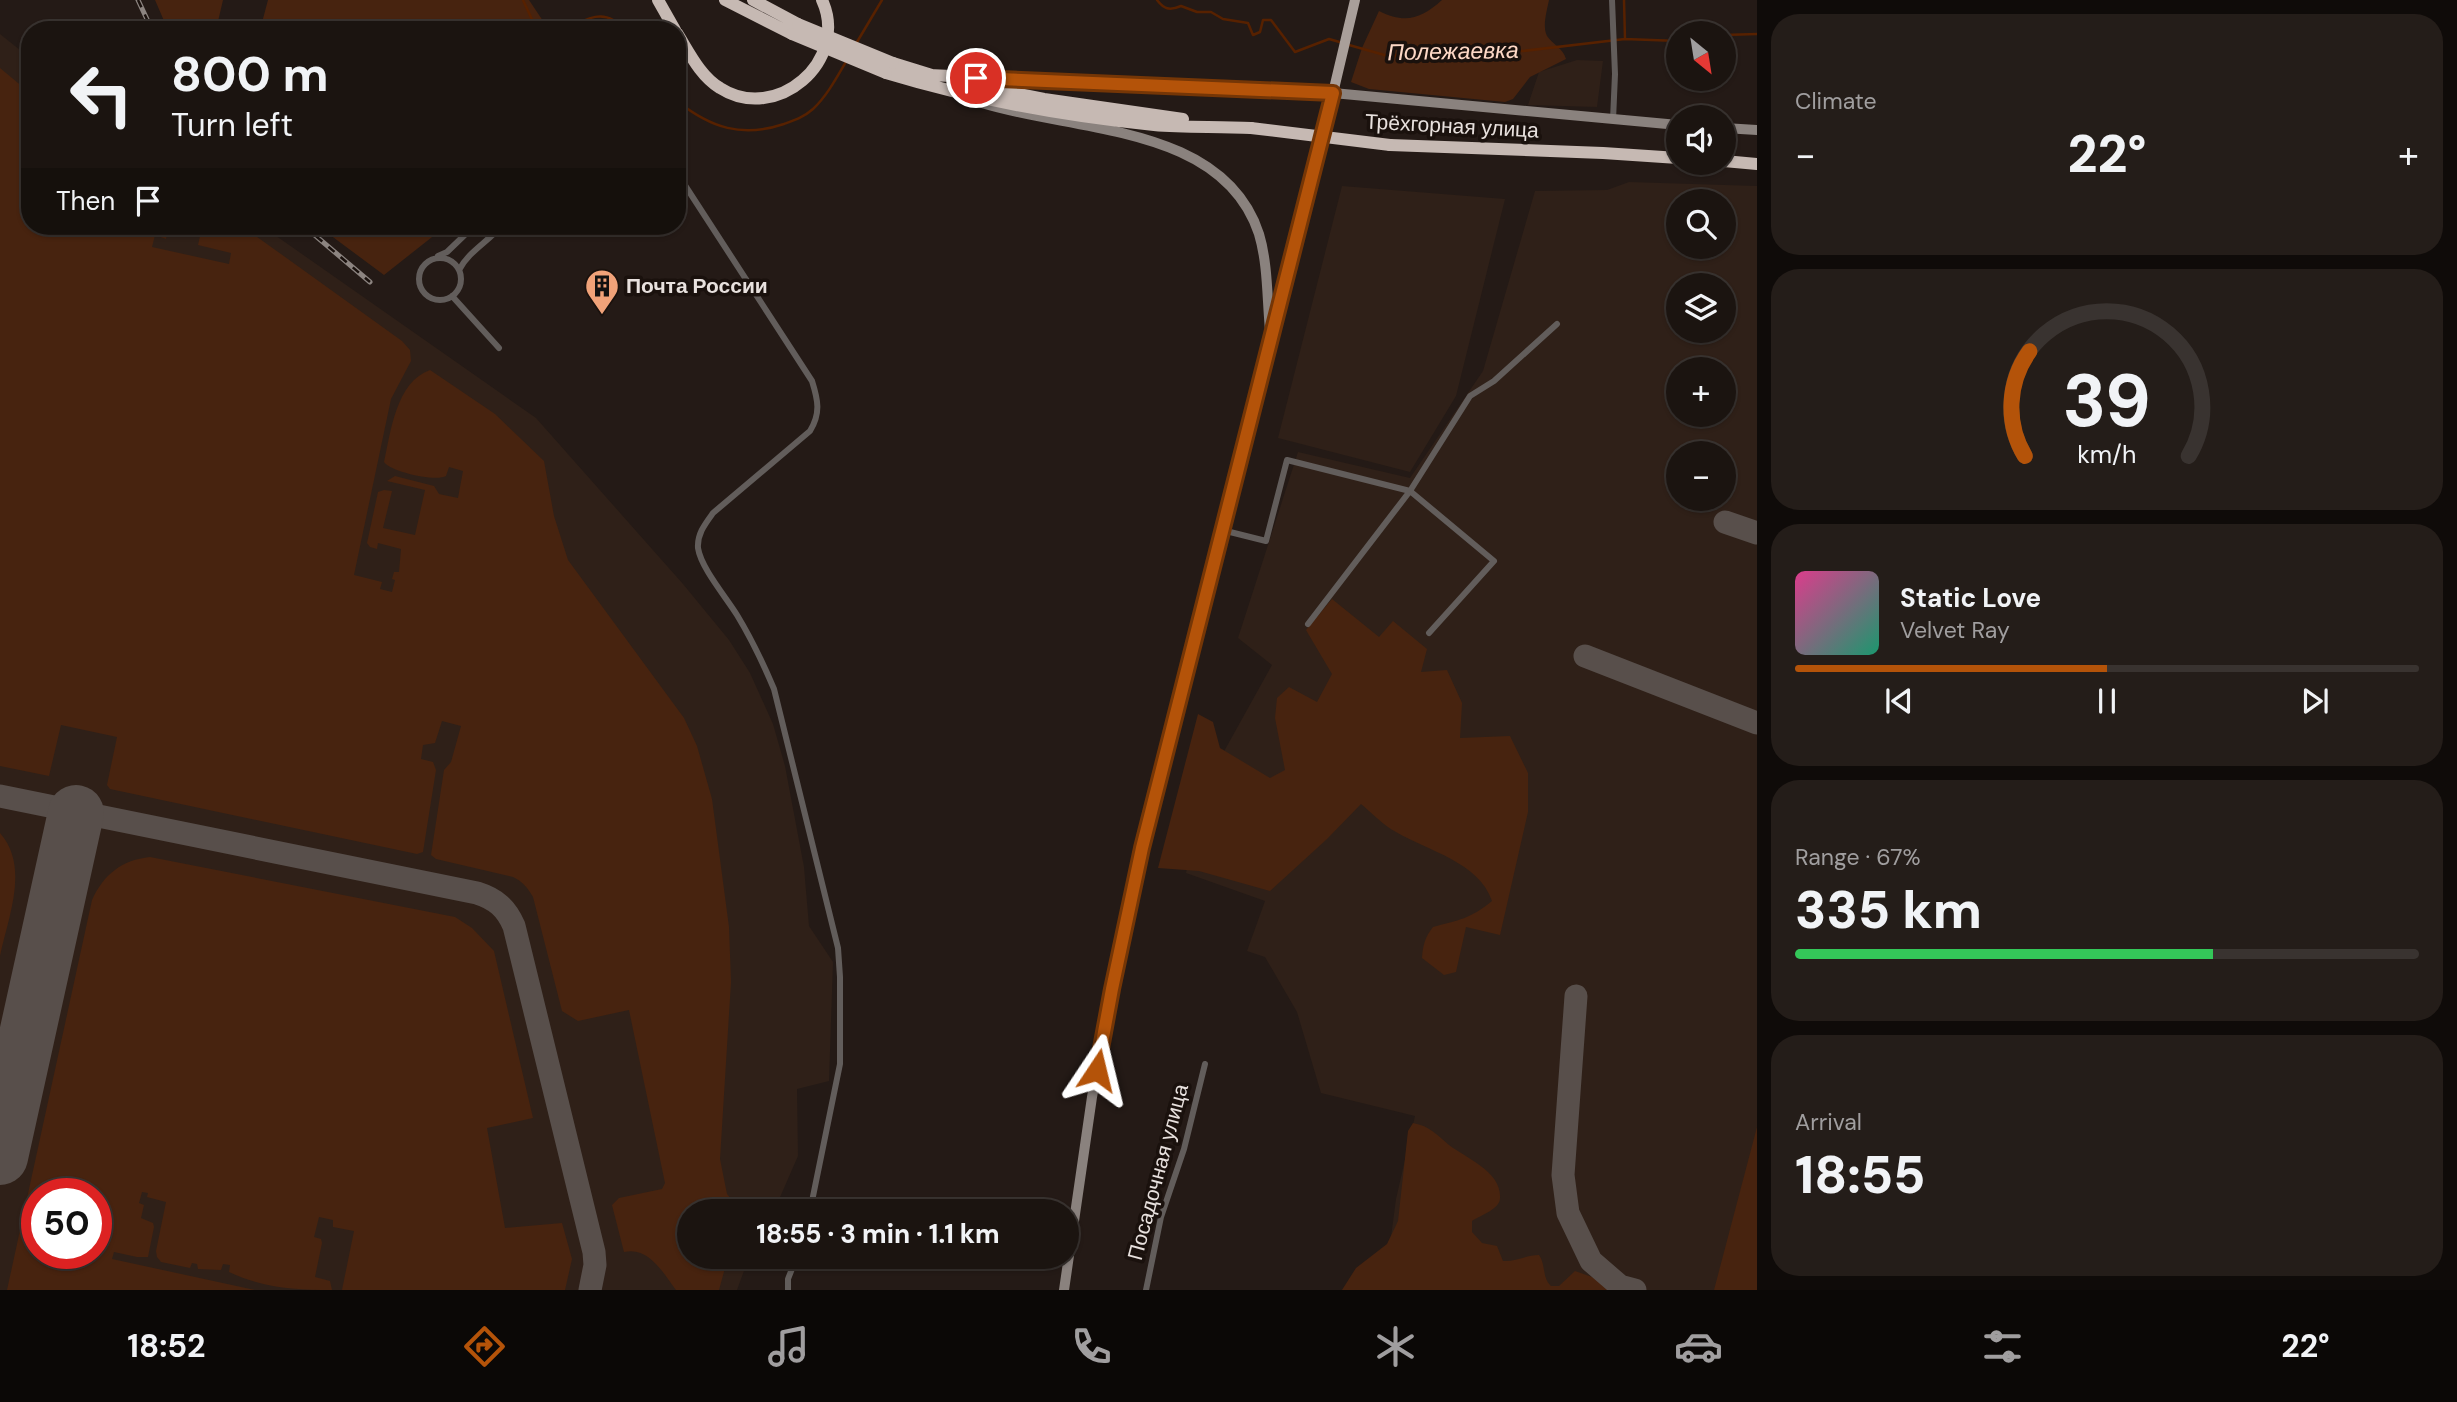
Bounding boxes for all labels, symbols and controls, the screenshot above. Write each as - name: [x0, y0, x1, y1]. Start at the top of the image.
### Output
- north arrow: [1666, 21, 1736, 91]
- map controls: [1666, 21, 1736, 511]
- water label: Полежаевка: [1387, 35, 1519, 67]
- text: 800 m: [171, 42, 329, 106]
- pin: [946, 48, 1006, 108]
- icon: left: [56, 49, 147, 140]
- icon: arrive: [957, 59, 995, 97]
- text: Climate: [1795, 86, 1877, 116]
- text: Turn left: [171, 104, 293, 146]
- button: sound: [1666, 105, 1736, 175]
- street label: Трёхгорная улица: [1364, 107, 1540, 145]
- text: 22°: [2067, 120, 2147, 188]
- text: −: [1795, 130, 1816, 180]
- text: +: [2398, 130, 2419, 180]
- icon: arrive: [129, 182, 167, 220]
- text: Then: [56, 184, 115, 218]
- button: search: [1666, 189, 1736, 259]
- building icon: Почта России: [583, 267, 621, 316]
- place label: Почта России: [626, 272, 768, 300]
- button: layers: [1666, 273, 1736, 343]
- text: 39: [2063, 354, 2151, 449]
- button: +: [1666, 357, 1736, 427]
- text: km/h: [2077, 438, 2137, 471]
- button: −: [1666, 441, 1736, 511]
- text: Static Love: [1900, 581, 2041, 615]
- text: Velvet Ray: [1900, 615, 2010, 645]
- icon: previous: [1880, 682, 1918, 720]
- icon: pause: [2088, 682, 2126, 720]
- icon: next: [2296, 682, 2334, 720]
- text: Range · 67%: [1795, 842, 1921, 872]
- text: 335 km: [1795, 876, 1982, 944]
- position arrow: [1060, 1033, 1134, 1107]
- street label: Посадочная улица: [1121, 1080, 1195, 1263]
- text: Arrival: [1795, 1107, 1862, 1137]
- text: 18:55: [1795, 1141, 1926, 1209]
- speed limit sign: 50: [21, 1178, 112, 1269]
- text: 18:55 · 3 min · 1.1 km: [756, 1217, 1000, 1251]
- icon: directions: [460, 1322, 509, 1371]
- icon: music: [764, 1322, 813, 1371]
- icon: phone: [1067, 1322, 1116, 1371]
- icon: climate: [1371, 1322, 1420, 1371]
- icon: car: [1674, 1322, 1723, 1371]
- icon: filters: [1978, 1322, 2027, 1371]
- text: 18:52: [127, 1325, 205, 1367]
- text: 22°: [2281, 1325, 2330, 1367]

